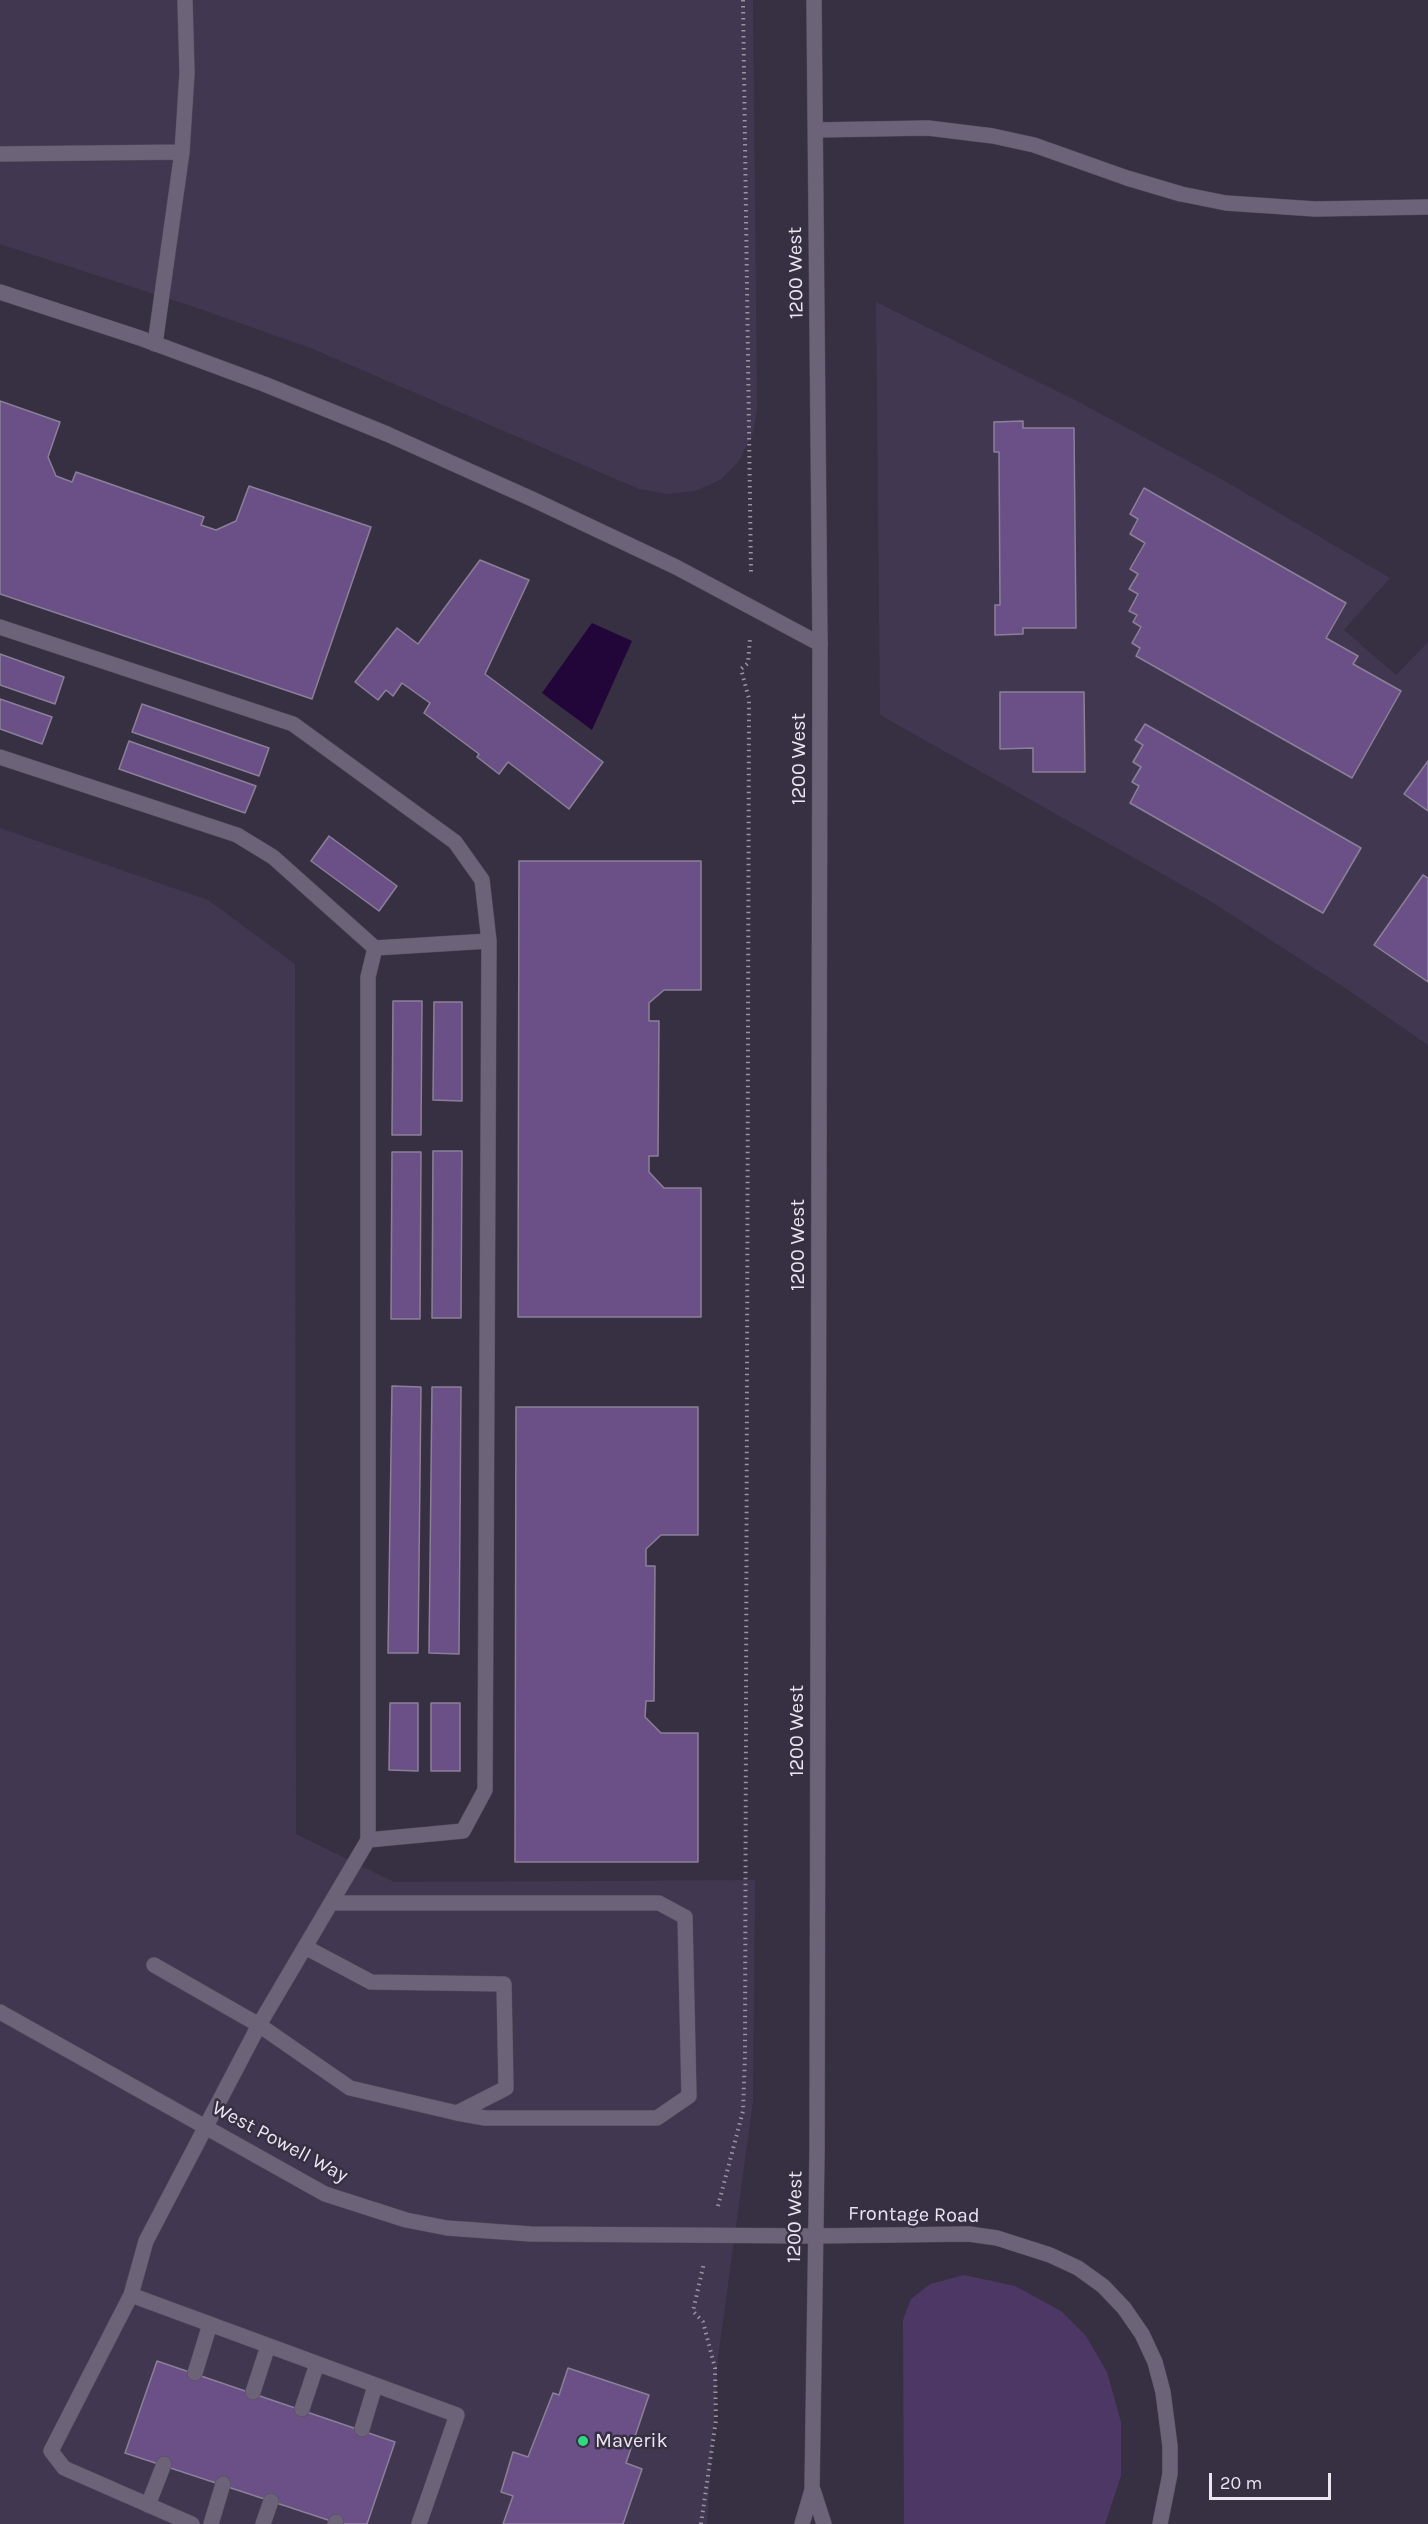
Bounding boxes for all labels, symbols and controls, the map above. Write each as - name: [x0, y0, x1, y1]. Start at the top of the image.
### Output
- street label: 1200 West: [783, 227, 809, 319]
- street label: 1200 West: [787, 713, 811, 805]
- street label: 1200 West: [786, 1199, 810, 1291]
- street label: 1200 West: [785, 1685, 809, 1777]
- street label: West Powell Way: [208, 2096, 352, 2188]
- street label: 1200 West: [782, 2171, 808, 2263]
- street label: Frontage Road: [848, 2202, 980, 2228]
- place label: Maverik: [595, 2429, 668, 2453]
- marker: Maverik: [576, 2434, 590, 2448]
- scale bar: [1212, 2461, 1334, 2499]
- text: 20 m: [1220, 2472, 1262, 2494]

